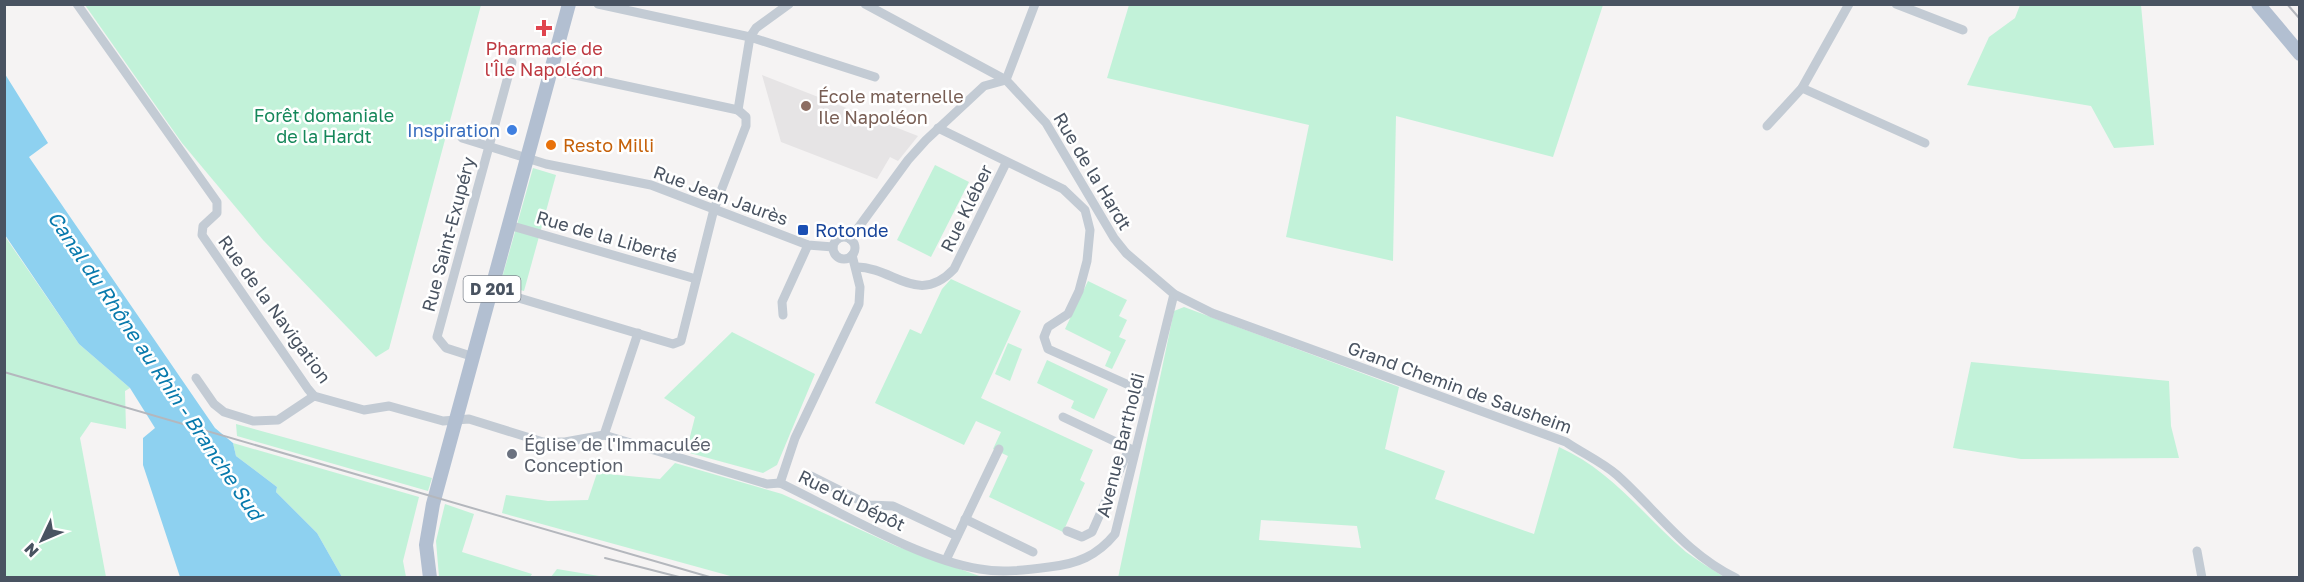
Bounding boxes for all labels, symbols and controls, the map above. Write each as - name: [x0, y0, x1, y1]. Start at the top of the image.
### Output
- marker: Pharmacie de l'Île Napoléon: [537, 21, 551, 35]
- place label: Pharmacie de l'Île Napoléon: [485, 37, 603, 80]
- place label: École maternelle Ile Napoléon: [818, 85, 964, 128]
- marker: École maternelle Ile Napoléon: [799, 99, 813, 113]
- park label: Forêt domaniale de la Hardt: [254, 104, 394, 147]
- street label: Rue de la Hardt: [1049, 108, 1137, 234]
- place label: Inspiration: [407, 119, 500, 141]
- marker: Inspiration: [505, 123, 519, 137]
- place label: Resto Milli: [563, 134, 654, 156]
- marker: Resto Milli: [544, 138, 558, 152]
- street label: Rue Saint-Exupéry: [417, 154, 479, 314]
- street label: Rue Jean Jaurès: [651, 160, 791, 230]
- street label: Rue Kléber: [935, 161, 997, 255]
- street label: Rue de la Liberté: [534, 205, 680, 267]
- water label: Canal du Rhône au Rhin - Branche Sud: [43, 206, 270, 526]
- place label: Rotonde: [815, 219, 888, 241]
- marker: Rotonde: [796, 223, 810, 237]
- street label: Rue de la Navigation: [214, 231, 336, 387]
- road number: D 201: [464, 276, 520, 302]
- street label: Grand Chemin de Sausheim: [1345, 336, 1575, 438]
- street label: Avenue Bartholdi: [1091, 370, 1149, 520]
- place label: Église de l'Immaculée Conception: [524, 433, 711, 476]
- marker: Église de l'Immaculée Conception: [505, 447, 519, 461]
- street label: Rue du Dépôt: [795, 465, 909, 535]
- north arrow: [12, 510, 72, 570]
- text: N: [20, 539, 43, 562]

